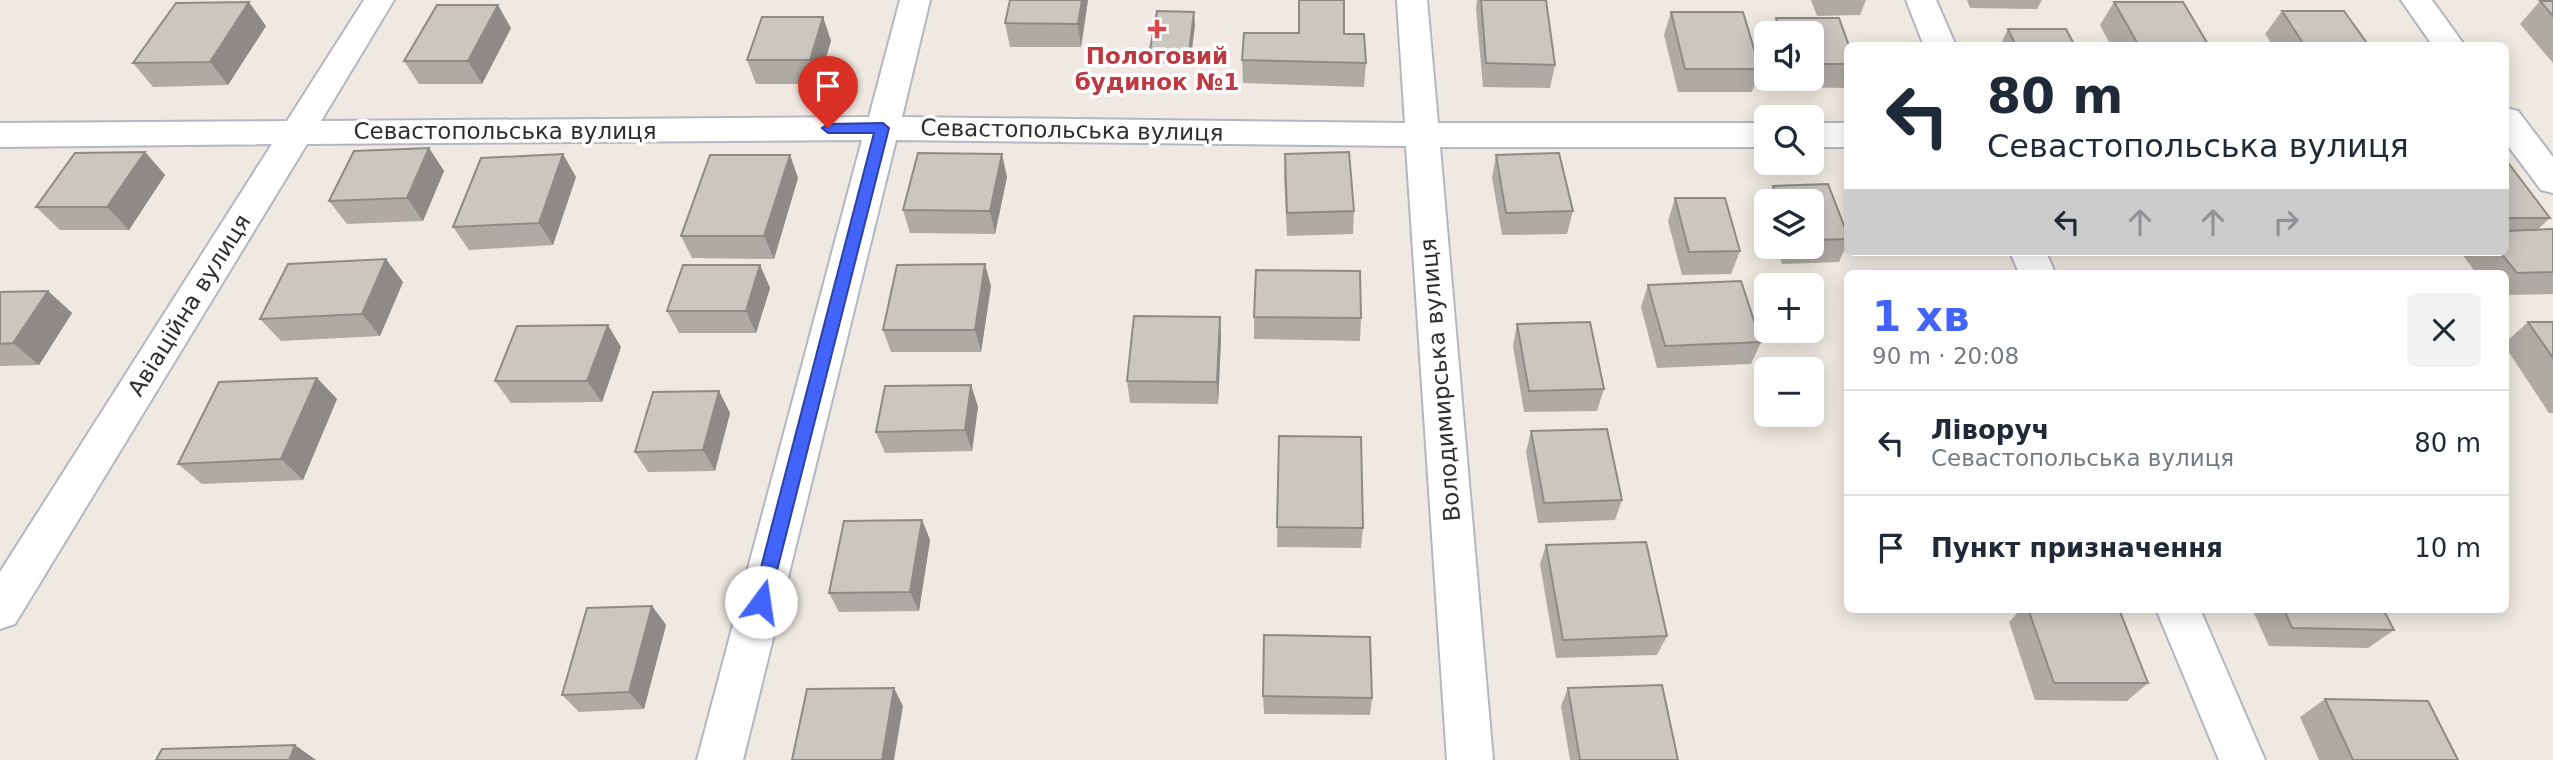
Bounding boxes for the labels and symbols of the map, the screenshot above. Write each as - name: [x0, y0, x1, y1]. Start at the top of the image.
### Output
- marker: Пологовий будинок №1: [1147, 19, 1167, 39]
- place label: Пологовий будинок №1: [1075, 43, 1239, 95]
- pin: [798, 56, 858, 128]
- street label: Севастопольська вулиця: [920, 114, 1224, 146]
- street label: Севастопольська вулиця: [353, 118, 657, 144]
- street label: Авіаційна вулиця: [122, 209, 256, 401]
- street label: Володимирська вулиця: [1415, 237, 1465, 523]
- position arrow: [724, 565, 798, 639]

